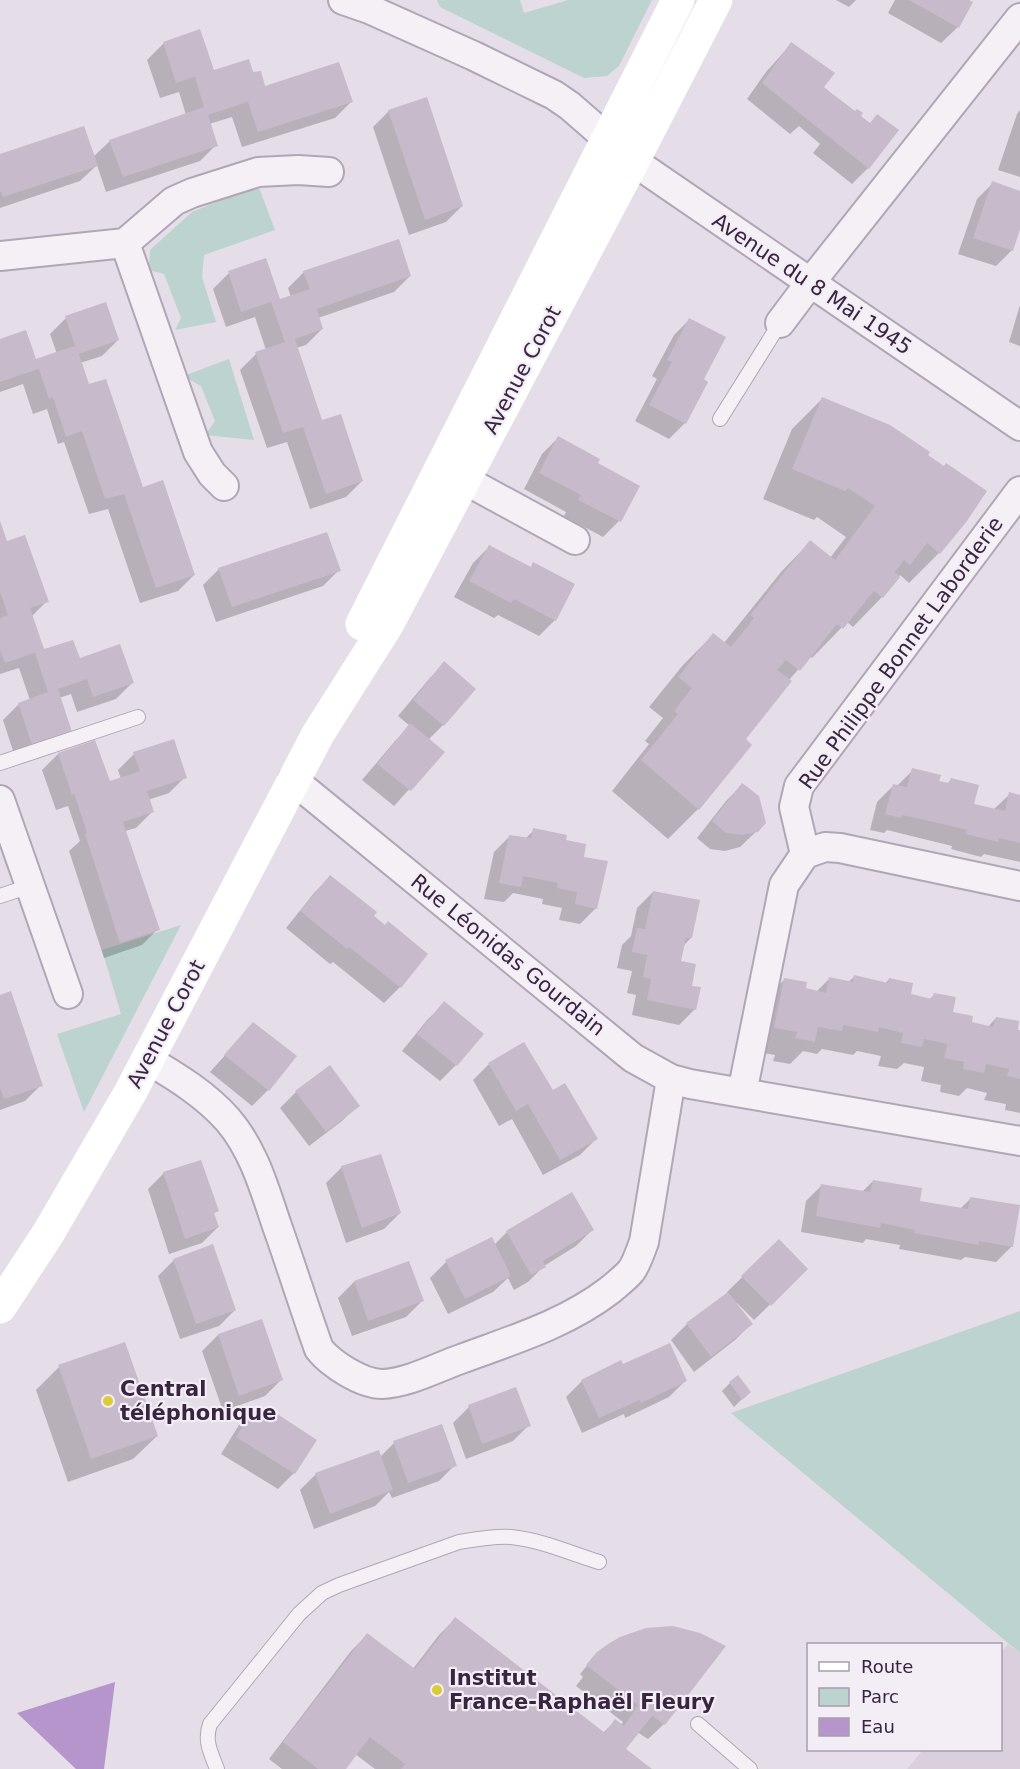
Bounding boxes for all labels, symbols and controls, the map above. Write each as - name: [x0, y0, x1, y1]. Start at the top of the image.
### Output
- street label: Avenue du 8 Mai 1945: [708, 208, 916, 360]
- street label: Avenue Corot: [478, 302, 566, 438]
- street label: Rue Philippe Bonnet Laborderie: [794, 512, 1008, 794]
- street label: Rue Léonidas Gourdain: [406, 869, 610, 1041]
- street label: Avenue Corot: [122, 956, 210, 1092]
- place label: Central téléphonique: [120, 1377, 277, 1425]
- marker: Central téléphonique: [101, 1394, 115, 1408]
- legend: [807, 1643, 1002, 1751]
- text: Route: [861, 1656, 913, 1677]
- place label: Institut France-Raphaël Fleury: [449, 1666, 715, 1714]
- marker: Institut France-Raphaël Fleury: [430, 1683, 444, 1697]
- text: Parc: [861, 1686, 899, 1707]
- text: Eau: [861, 1716, 895, 1737]

